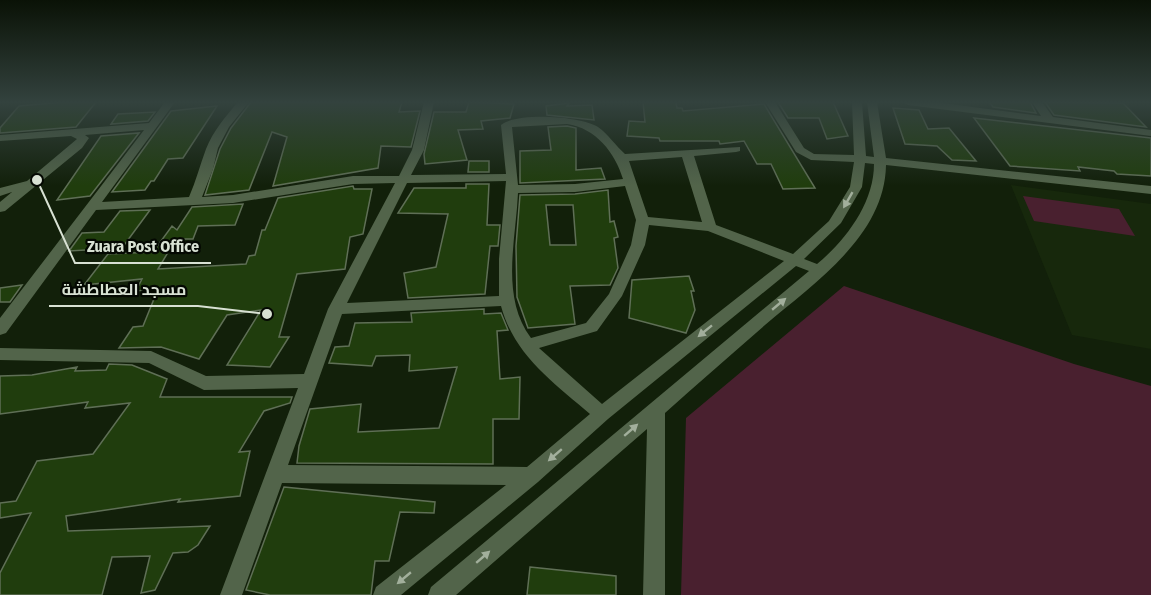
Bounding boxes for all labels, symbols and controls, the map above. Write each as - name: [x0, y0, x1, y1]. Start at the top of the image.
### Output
- one-way arrow: [843, 192, 853, 209]
- callout: Zuara Post Office: [75, 229, 211, 263]
- text: Zuara Post Office: [87, 237, 199, 256]
- callout: مسجد العطاطشة: [49, 272, 198, 306]
- text: مسجد العطاطشة: [62, 280, 186, 299]
- one-way arrow: [771, 297, 787, 310]
- one-way arrow: [698, 325, 713, 337]
- one-way arrow: [623, 424, 638, 437]
- one-way arrow: [548, 448, 563, 461]
- one-way arrow: [475, 551, 490, 564]
- one-way arrow: [396, 572, 412, 585]

